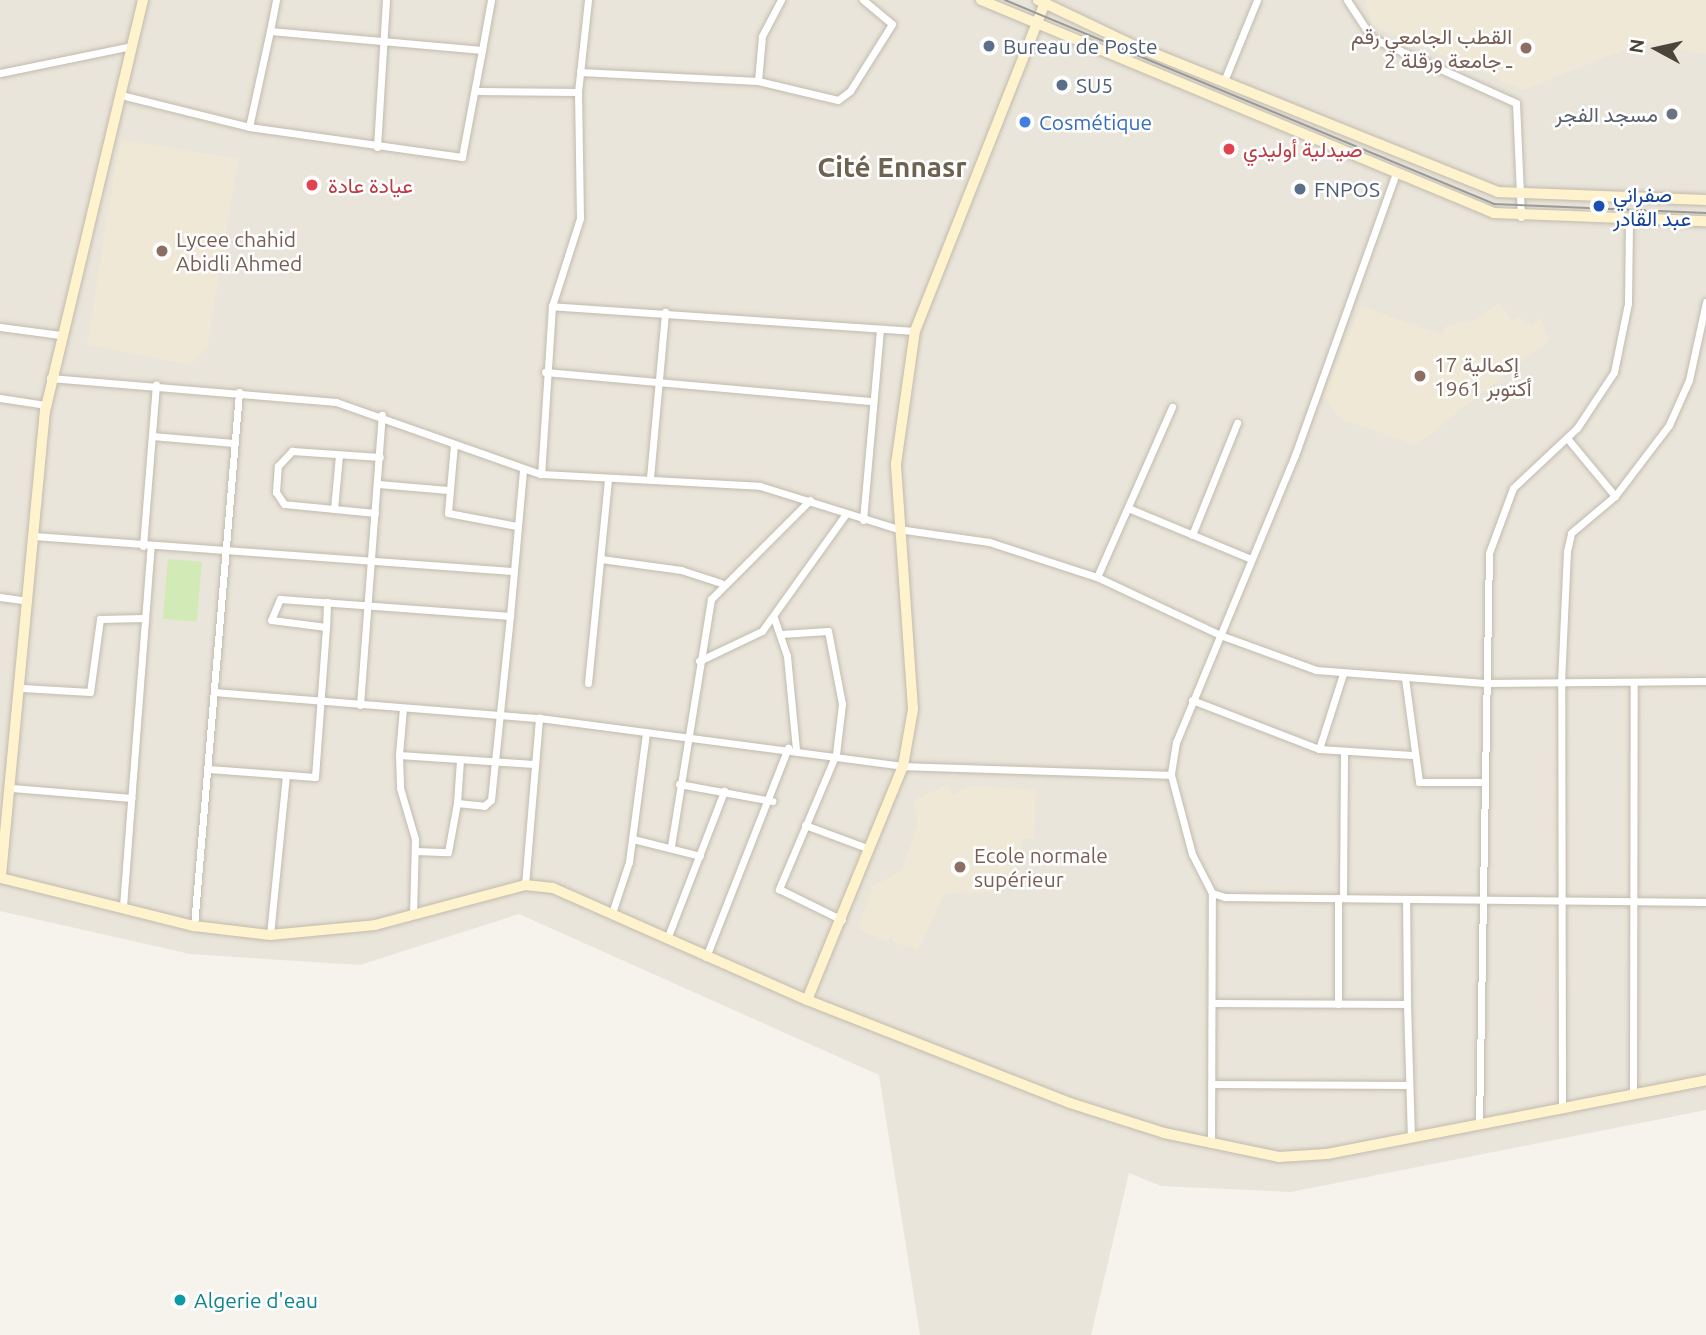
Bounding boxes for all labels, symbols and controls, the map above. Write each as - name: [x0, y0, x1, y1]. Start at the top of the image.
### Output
- north arrow: [1622, 14, 1692, 84]
- place label: القطب الجامعي رقم 2 ـ جامعة ورقلة: [1351, 23, 1512, 73]
- place label: Bureau de Poste: [1003, 33, 1158, 59]
- marker: Bureau de Poste: [981, 38, 997, 54]
- text: N: [1624, 38, 1648, 55]
- marker: القطب الجامعي رقم 2 ـ جامعة ورقلة: [1518, 40, 1534, 56]
- place label: SU5: [1076, 72, 1113, 98]
- marker: SU5: [1054, 77, 1070, 93]
- place label: مسجد الفجر: [1555, 101, 1658, 127]
- marker: مسجد الفجر: [1664, 106, 1680, 122]
- place label: Cosmétique: [1039, 109, 1152, 135]
- marker: Cosmétique: [1017, 114, 1033, 130]
- place label: صيدلية أوليدي: [1243, 136, 1363, 162]
- marker: صيدلية أوليدي: [1221, 141, 1237, 157]
- district label: Cité Ennasr: [817, 150, 967, 184]
- place label: عيادة عادة: [328, 172, 413, 198]
- marker: عيادة عادة: [302, 175, 322, 195]
- place label: FNPOS: [1314, 176, 1380, 202]
- marker: FNPOS: [1292, 181, 1308, 197]
- place label: صفراني عبد القادر: [1613, 181, 1691, 231]
- marker: صفراني عبد القادر: [1591, 198, 1607, 214]
- place label: Lycee chahid Abidli Ahmed: [176, 226, 302, 276]
- marker: Lycee chahid Abidli Ahmed: [154, 243, 170, 259]
- place label: إكمالية 17 أكتوبر 1961: [1434, 351, 1532, 401]
- marker: إكمالية 17 أكتوبر 1961: [1412, 368, 1428, 384]
- place label: Ecole normale supérieur: [974, 842, 1108, 892]
- marker: Ecole normale supérieur: [952, 859, 968, 875]
- place label: Algerie d'eau: [194, 1287, 318, 1313]
- marker: Algerie d'eau: [172, 1292, 188, 1308]

